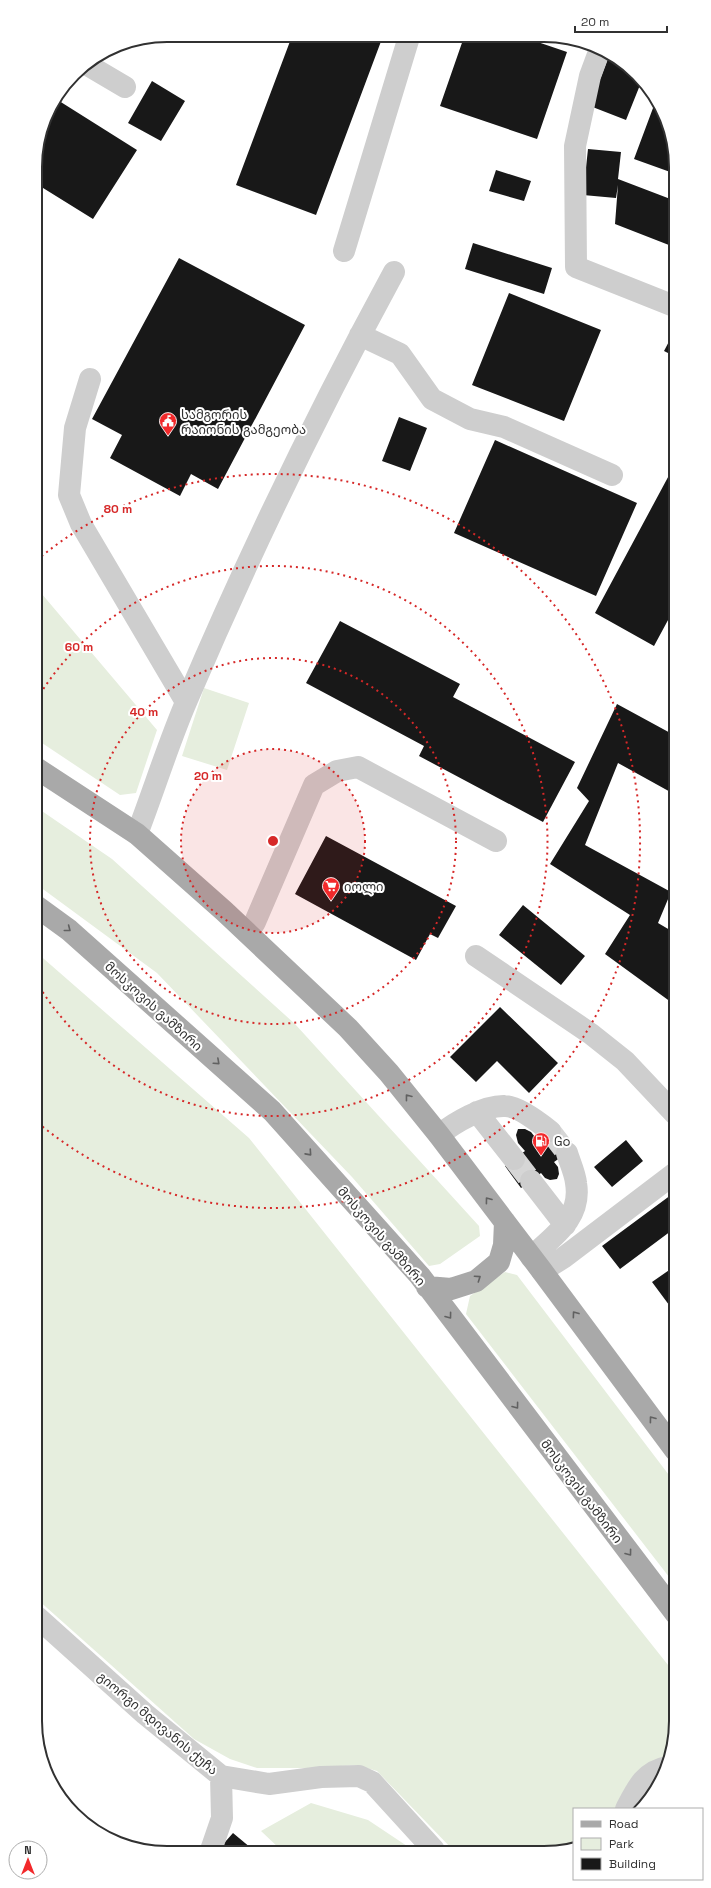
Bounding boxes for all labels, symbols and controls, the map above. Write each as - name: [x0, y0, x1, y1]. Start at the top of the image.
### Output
- scale bar: [575, 8, 667, 34]
- text: 20 m: [581, 14, 609, 30]
- place label: სამგორის რაიონის გამგეობა: [181, 406, 306, 438]
- public building icon: სამგორის რაიონის გამგეობა: [158, 411, 178, 436]
- text: 80 m: [104, 501, 132, 517]
- text: 60 m: [65, 639, 93, 655]
- text: 40 m: [130, 704, 158, 720]
- text: 20 m: [194, 768, 222, 784]
- centre of rings: [266, 834, 280, 848]
- supermarket icon: იოლი: [321, 876, 341, 901]
- place label: იოლი: [344, 878, 384, 895]
- one-way arrow: [63, 925, 70, 932]
- street label: მოსკოვის გამზირი: [101, 958, 206, 1055]
- one-way arrow: [212, 1058, 220, 1065]
- one-way arrow: [406, 1094, 413, 1101]
- fuel station icon: Go: [531, 1131, 551, 1156]
- place label: Go: [554, 1133, 571, 1150]
- one-way arrow: [305, 1149, 312, 1156]
- street label: მოსკოვის გამზირი: [334, 1183, 429, 1289]
- one-way arrow: [485, 1197, 492, 1204]
- one-way arrow: [473, 1276, 480, 1283]
- one-way arrow: [444, 1311, 451, 1318]
- one-way arrow: [573, 1312, 580, 1319]
- one-way arrow: [512, 1401, 519, 1408]
- one-way arrow: [649, 1416, 657, 1423]
- street label: მოსკოვის გამზირი: [537, 1436, 626, 1547]
- one-way arrow: [625, 1549, 632, 1556]
- street label: გიორგი მდივანის ქუჩა: [94, 1668, 221, 1779]
- legend: [573, 1808, 703, 1880]
- text: Road: [609, 1816, 638, 1832]
- text: Park: [609, 1836, 634, 1852]
- north arrow: [8, 1840, 48, 1880]
- text: N: [24, 1843, 32, 1857]
- text: Building: [609, 1856, 656, 1872]

